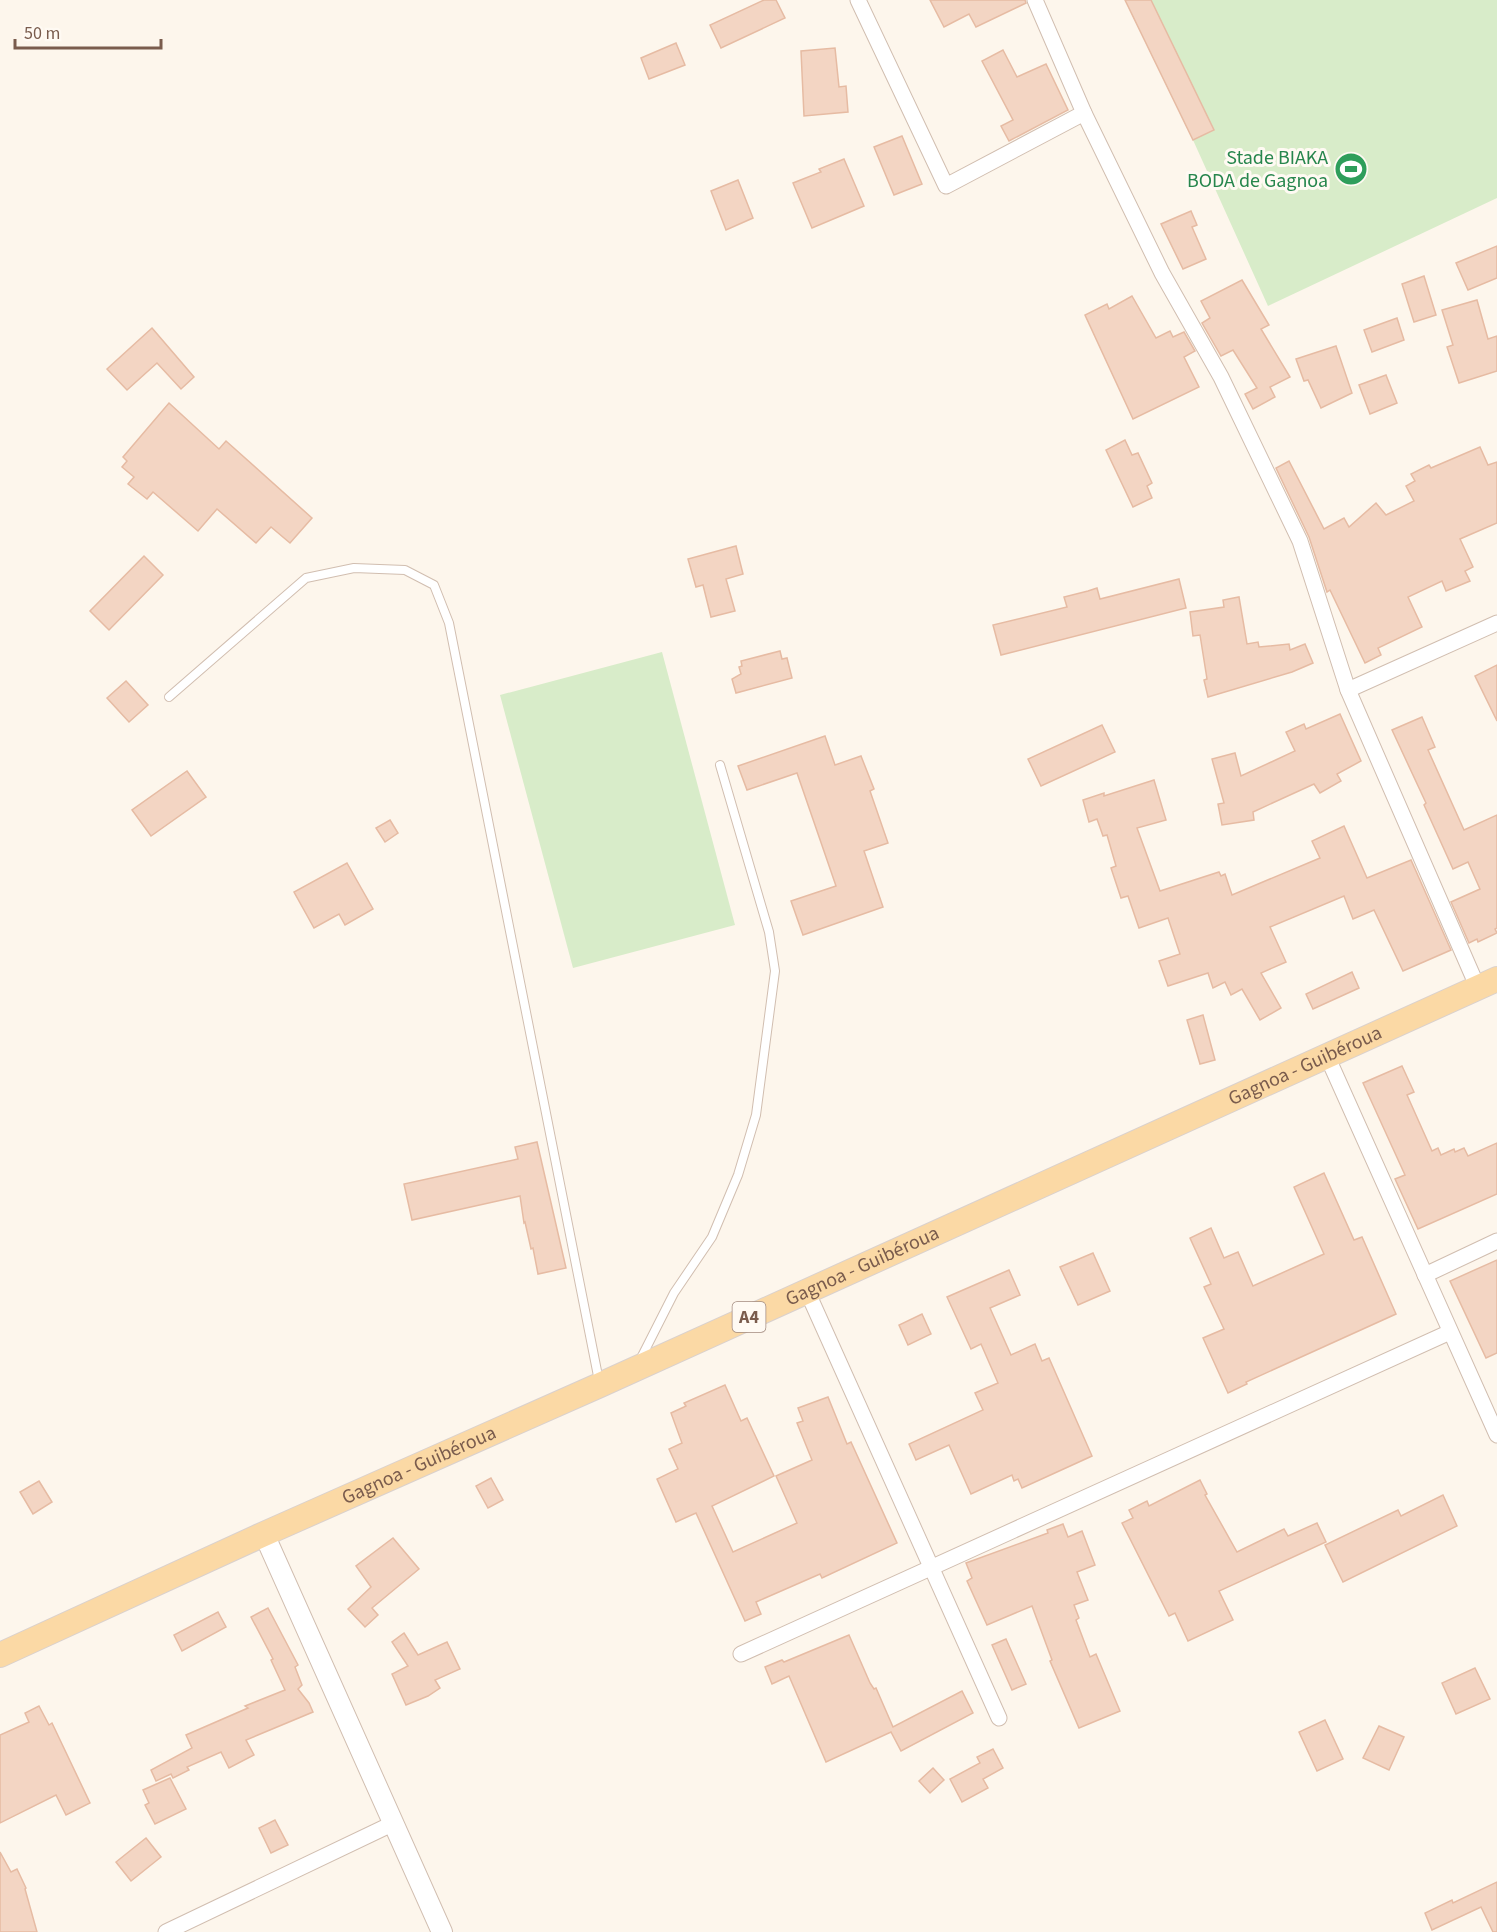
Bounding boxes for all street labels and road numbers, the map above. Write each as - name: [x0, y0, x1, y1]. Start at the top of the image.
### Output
- street label: Gagnoa - Guibéroua: [1224, 1019, 1387, 1113]
- street label: Gagnoa - Guibéroua: [781, 1219, 944, 1313]
- road number: A4: [732, 1302, 766, 1332]
- street label: Gagnoa - Guibéroua: [337, 1419, 501, 1512]

